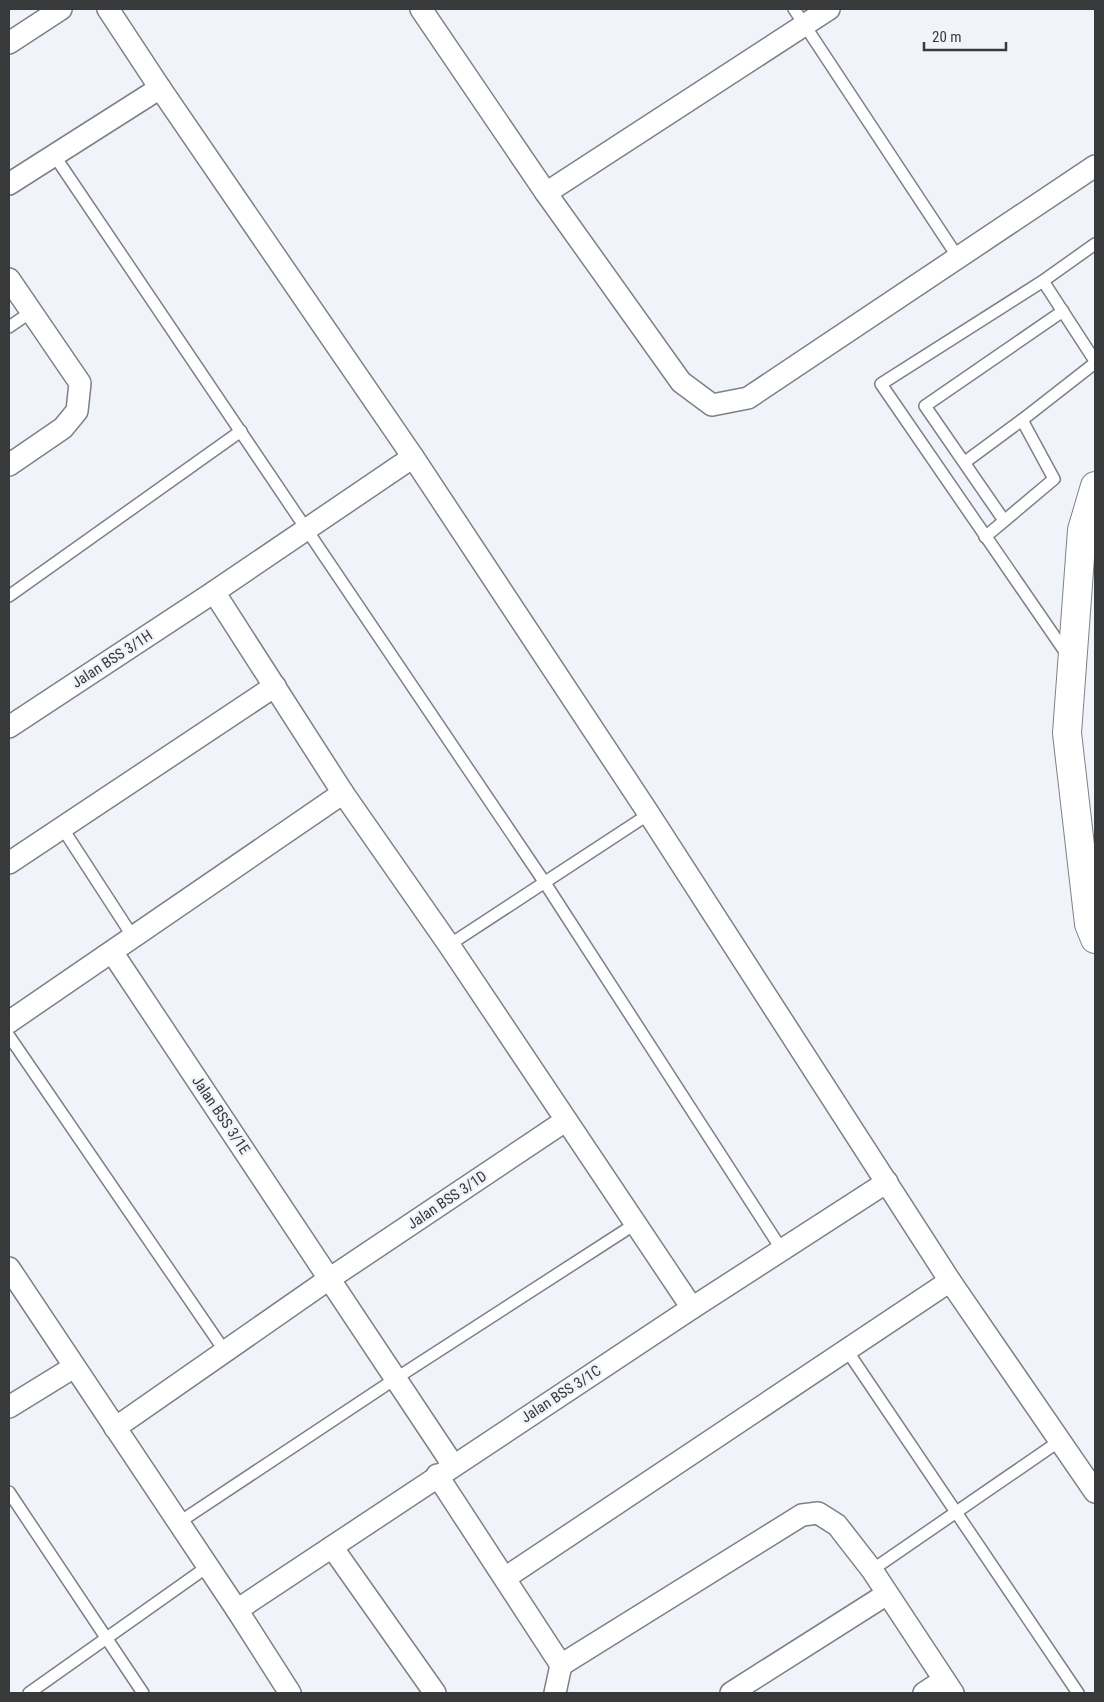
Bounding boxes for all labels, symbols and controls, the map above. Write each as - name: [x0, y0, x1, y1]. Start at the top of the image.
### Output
- scale bar: [924, 20, 1006, 52]
- text: 20 m: [932, 28, 962, 46]
- street label: Jalan BSS 3/1H: [68, 626, 156, 692]
- street label: Jalan BSS 3/1E: [188, 1072, 254, 1158]
- street label: Jalan BSS 3/1D: [404, 1167, 490, 1233]
- street label: Jalan BSS 3/1C: [518, 1361, 604, 1427]

